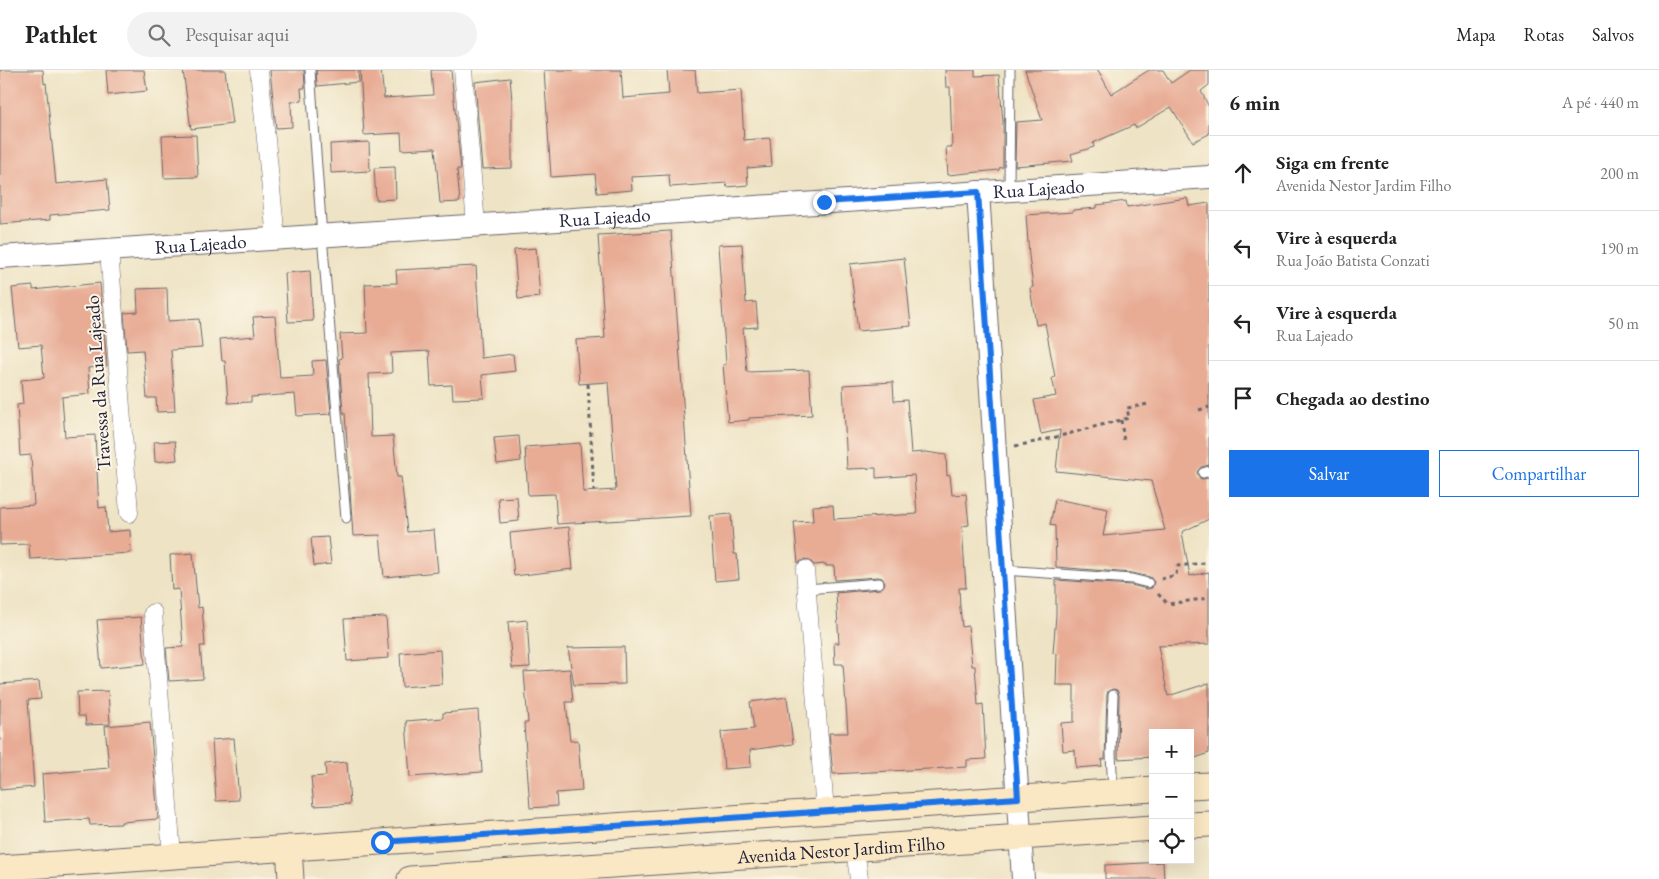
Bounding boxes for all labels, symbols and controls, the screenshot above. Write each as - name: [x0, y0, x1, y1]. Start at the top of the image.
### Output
- search box: [127, 12, 477, 57]
- text: Pathlet: [25, 19, 97, 50]
- icon: search: [145, 21, 173, 49]
- text: Pesquisar aqui: [185, 22, 289, 47]
- text: Mapa: [1456, 23, 1496, 46]
- text: Rotas: [1524, 23, 1564, 46]
- text: Salvos: [1592, 23, 1634, 46]
- text: 6 min: [1229, 89, 1280, 116]
- text: A pé · 440 m: [1562, 92, 1639, 113]
- text: Siga em frente: [1276, 150, 1389, 175]
- icon: ahead: [1229, 159, 1257, 187]
- text: 200 m: [1600, 163, 1639, 184]
- street label: Rua Lajeado: [992, 173, 1085, 204]
- text: Avenida Nestor Jardim Filho: [1276, 175, 1451, 196]
- route end: [813, 191, 836, 214]
- street label: Rua Lajeado: [558, 201, 651, 232]
- text: Vire à esquerda: [1276, 225, 1397, 250]
- street label: Rua Lajeado: [154, 228, 247, 259]
- icon: left: [1229, 234, 1257, 262]
- text: 190 m: [1600, 238, 1639, 259]
- text: Rua João Batista Conzati: [1276, 250, 1430, 271]
- street label: Travessa da Rua Lajeado: [79, 294, 117, 472]
- text: Vire à esquerda: [1276, 300, 1397, 325]
- icon: left: [1229, 309, 1257, 337]
- text: 50 m: [1608, 313, 1639, 334]
- text: Rua Lajeado: [1276, 325, 1353, 346]
- icon: arrive: [1229, 384, 1257, 412]
- text: Chegada ao destino: [1276, 386, 1430, 411]
- button: Salvar: [1229, 450, 1429, 497]
- button: Compartilhar: [1439, 450, 1639, 497]
- map controls: [1149, 729, 1194, 864]
- button: +: [1149, 729, 1194, 774]
- button: −: [1149, 774, 1194, 819]
- button: locate: [1149, 819, 1194, 864]
- street label: Avenida Nestor Jardim Filho: [735, 830, 946, 869]
- route start: [371, 831, 394, 854]

